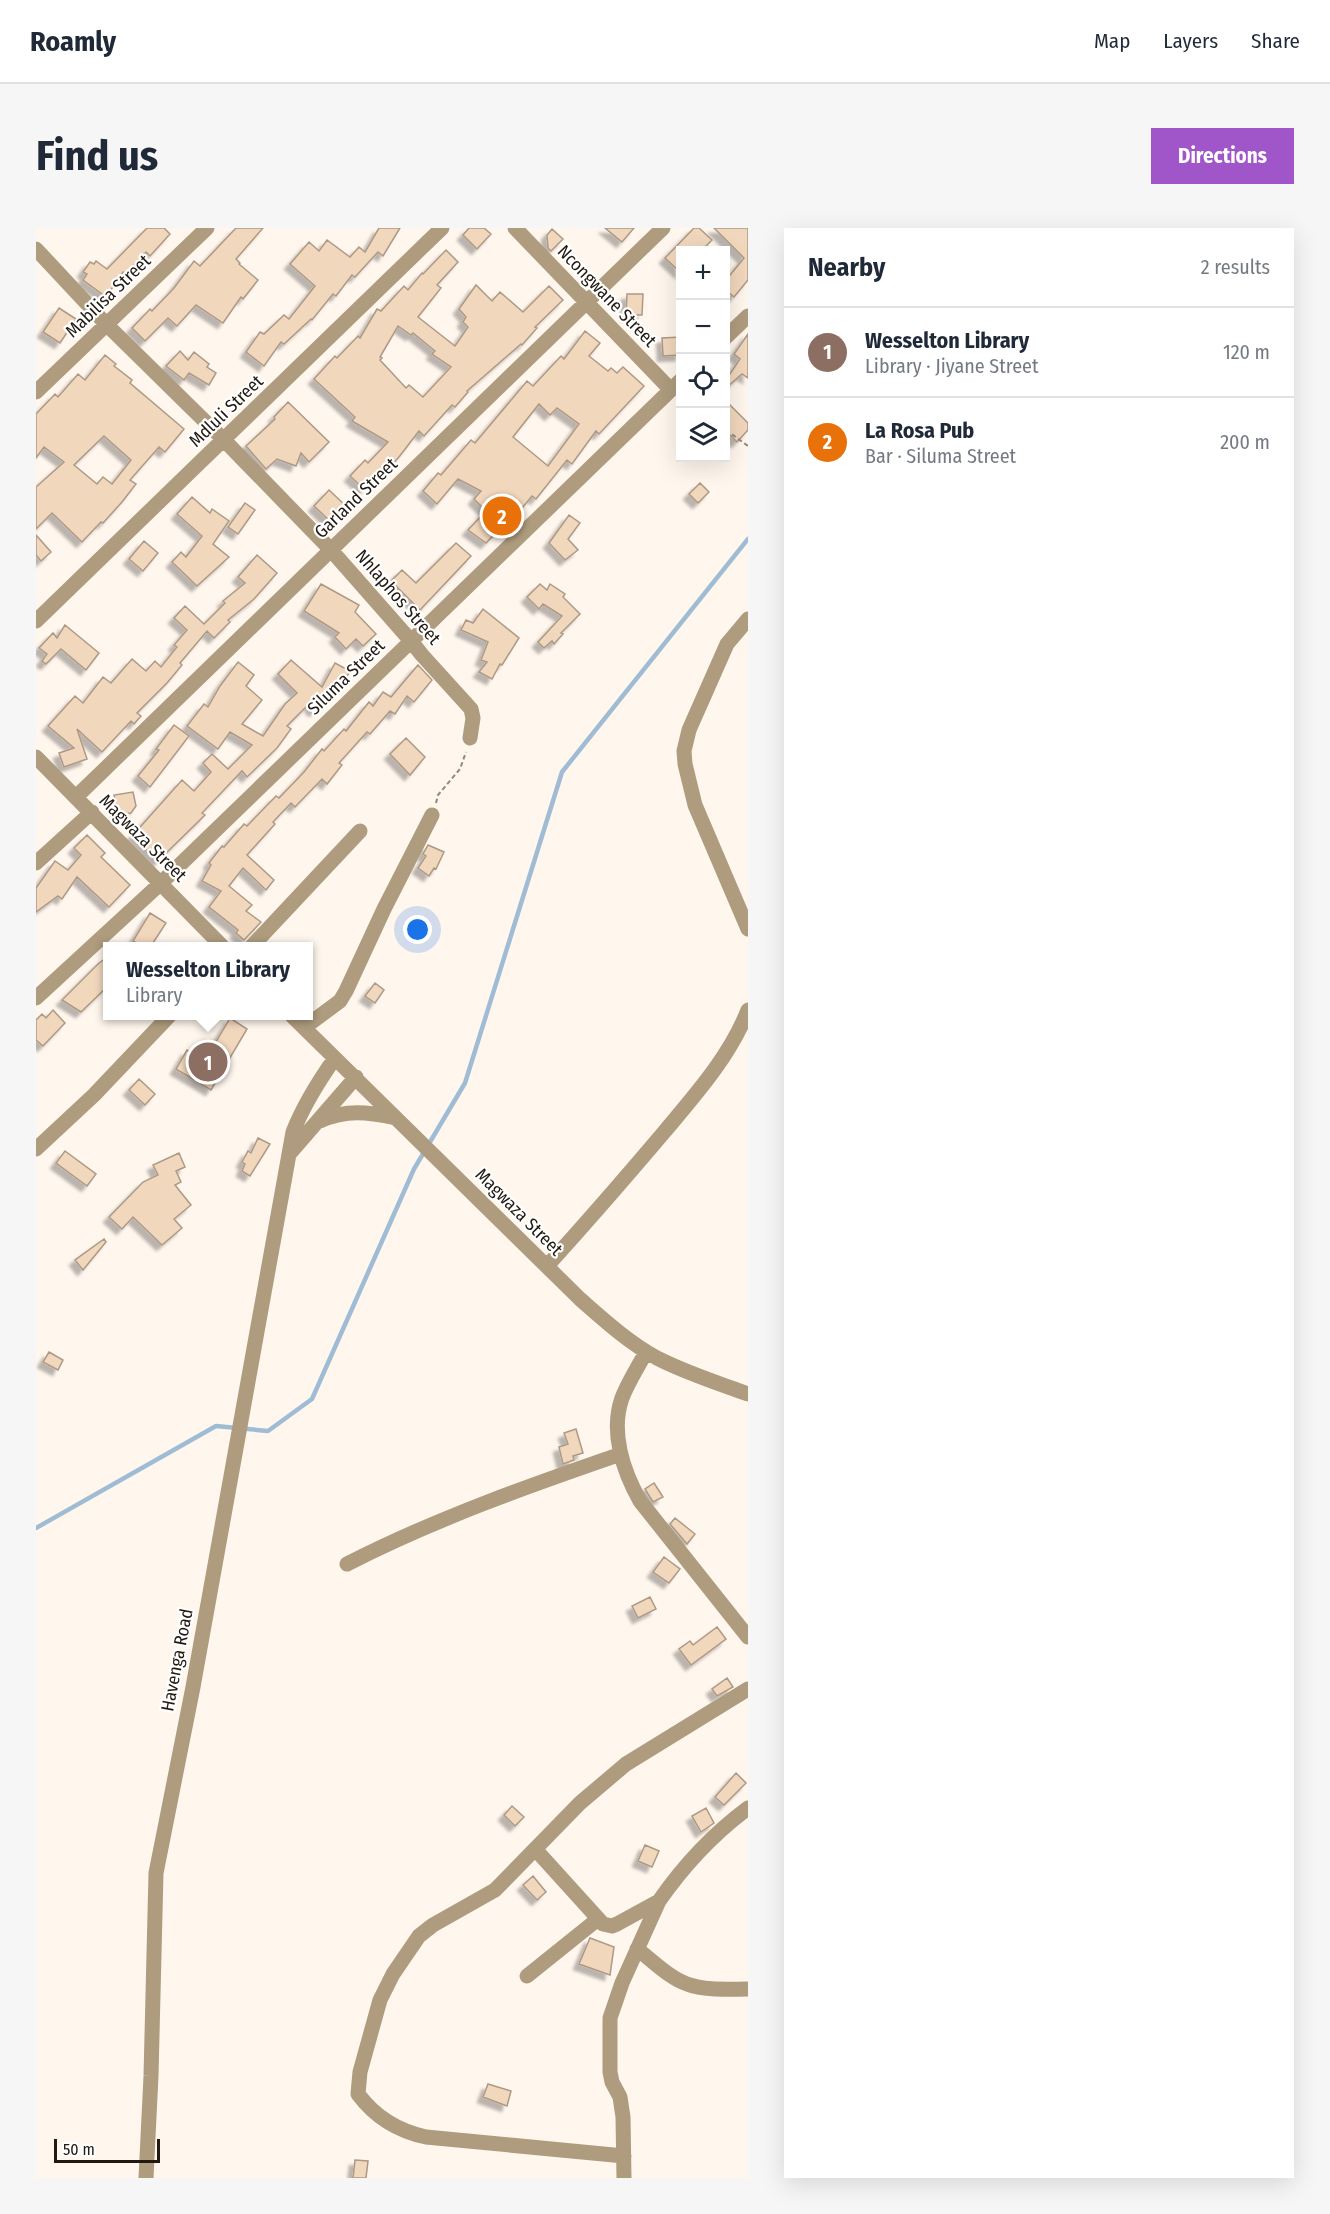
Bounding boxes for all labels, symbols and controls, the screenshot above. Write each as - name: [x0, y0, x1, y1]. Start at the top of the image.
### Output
- text: Roamly: [30, 25, 116, 58]
- text: Map: [1094, 28, 1130, 54]
- text: Layers: [1163, 28, 1218, 54]
- text: Share: [1251, 28, 1300, 54]
- button: Directions: [1151, 128, 1294, 184]
- text: Find us: [36, 131, 158, 181]
- street label: Ncongwane Street: [553, 241, 661, 352]
- map controls: [676, 246, 730, 462]
- button: +: [676, 246, 730, 300]
- street label: Mabilisa Street: [61, 250, 155, 342]
- text: Nearby: [808, 252, 885, 283]
- text: 2 results: [1201, 255, 1270, 279]
- button: −: [676, 300, 730, 354]
- text: Wesselton Library: [865, 327, 1029, 354]
- text: 1: [823, 340, 832, 364]
- text: 120 m: [1223, 340, 1270, 364]
- button: locate: [676, 354, 730, 408]
- text: Library · Jiyane Street: [865, 354, 1038, 378]
- street label: Mdluli Street: [184, 370, 268, 452]
- button: layers: [676, 408, 730, 462]
- text: La Rosa Pub: [865, 417, 974, 444]
- text: 2: [823, 430, 832, 454]
- text: 200 m: [1220, 430, 1270, 454]
- text: Bar · Siluma Street: [865, 444, 1016, 468]
- street label: Garland Street: [310, 453, 402, 543]
- pin: 2: [482, 494, 522, 538]
- street label: Nhlaphos Street: [351, 545, 445, 649]
- street label: Siluma Street: [303, 635, 389, 719]
- street label: Magwaza Street: [95, 790, 191, 886]
- your location: [403, 915, 432, 944]
- popup: [103, 942, 313, 1020]
- text: Wesselton Library: [126, 956, 290, 983]
- text: Library: [126, 983, 183, 1007]
- pin: 1: [188, 1040, 228, 1084]
- street label: Magwaza Street: [471, 1164, 567, 1260]
- street label: Havenga Road: [156, 1607, 198, 1713]
- scale bar: [54, 2136, 160, 2164]
- text: 50 m: [63, 2140, 95, 2159]

